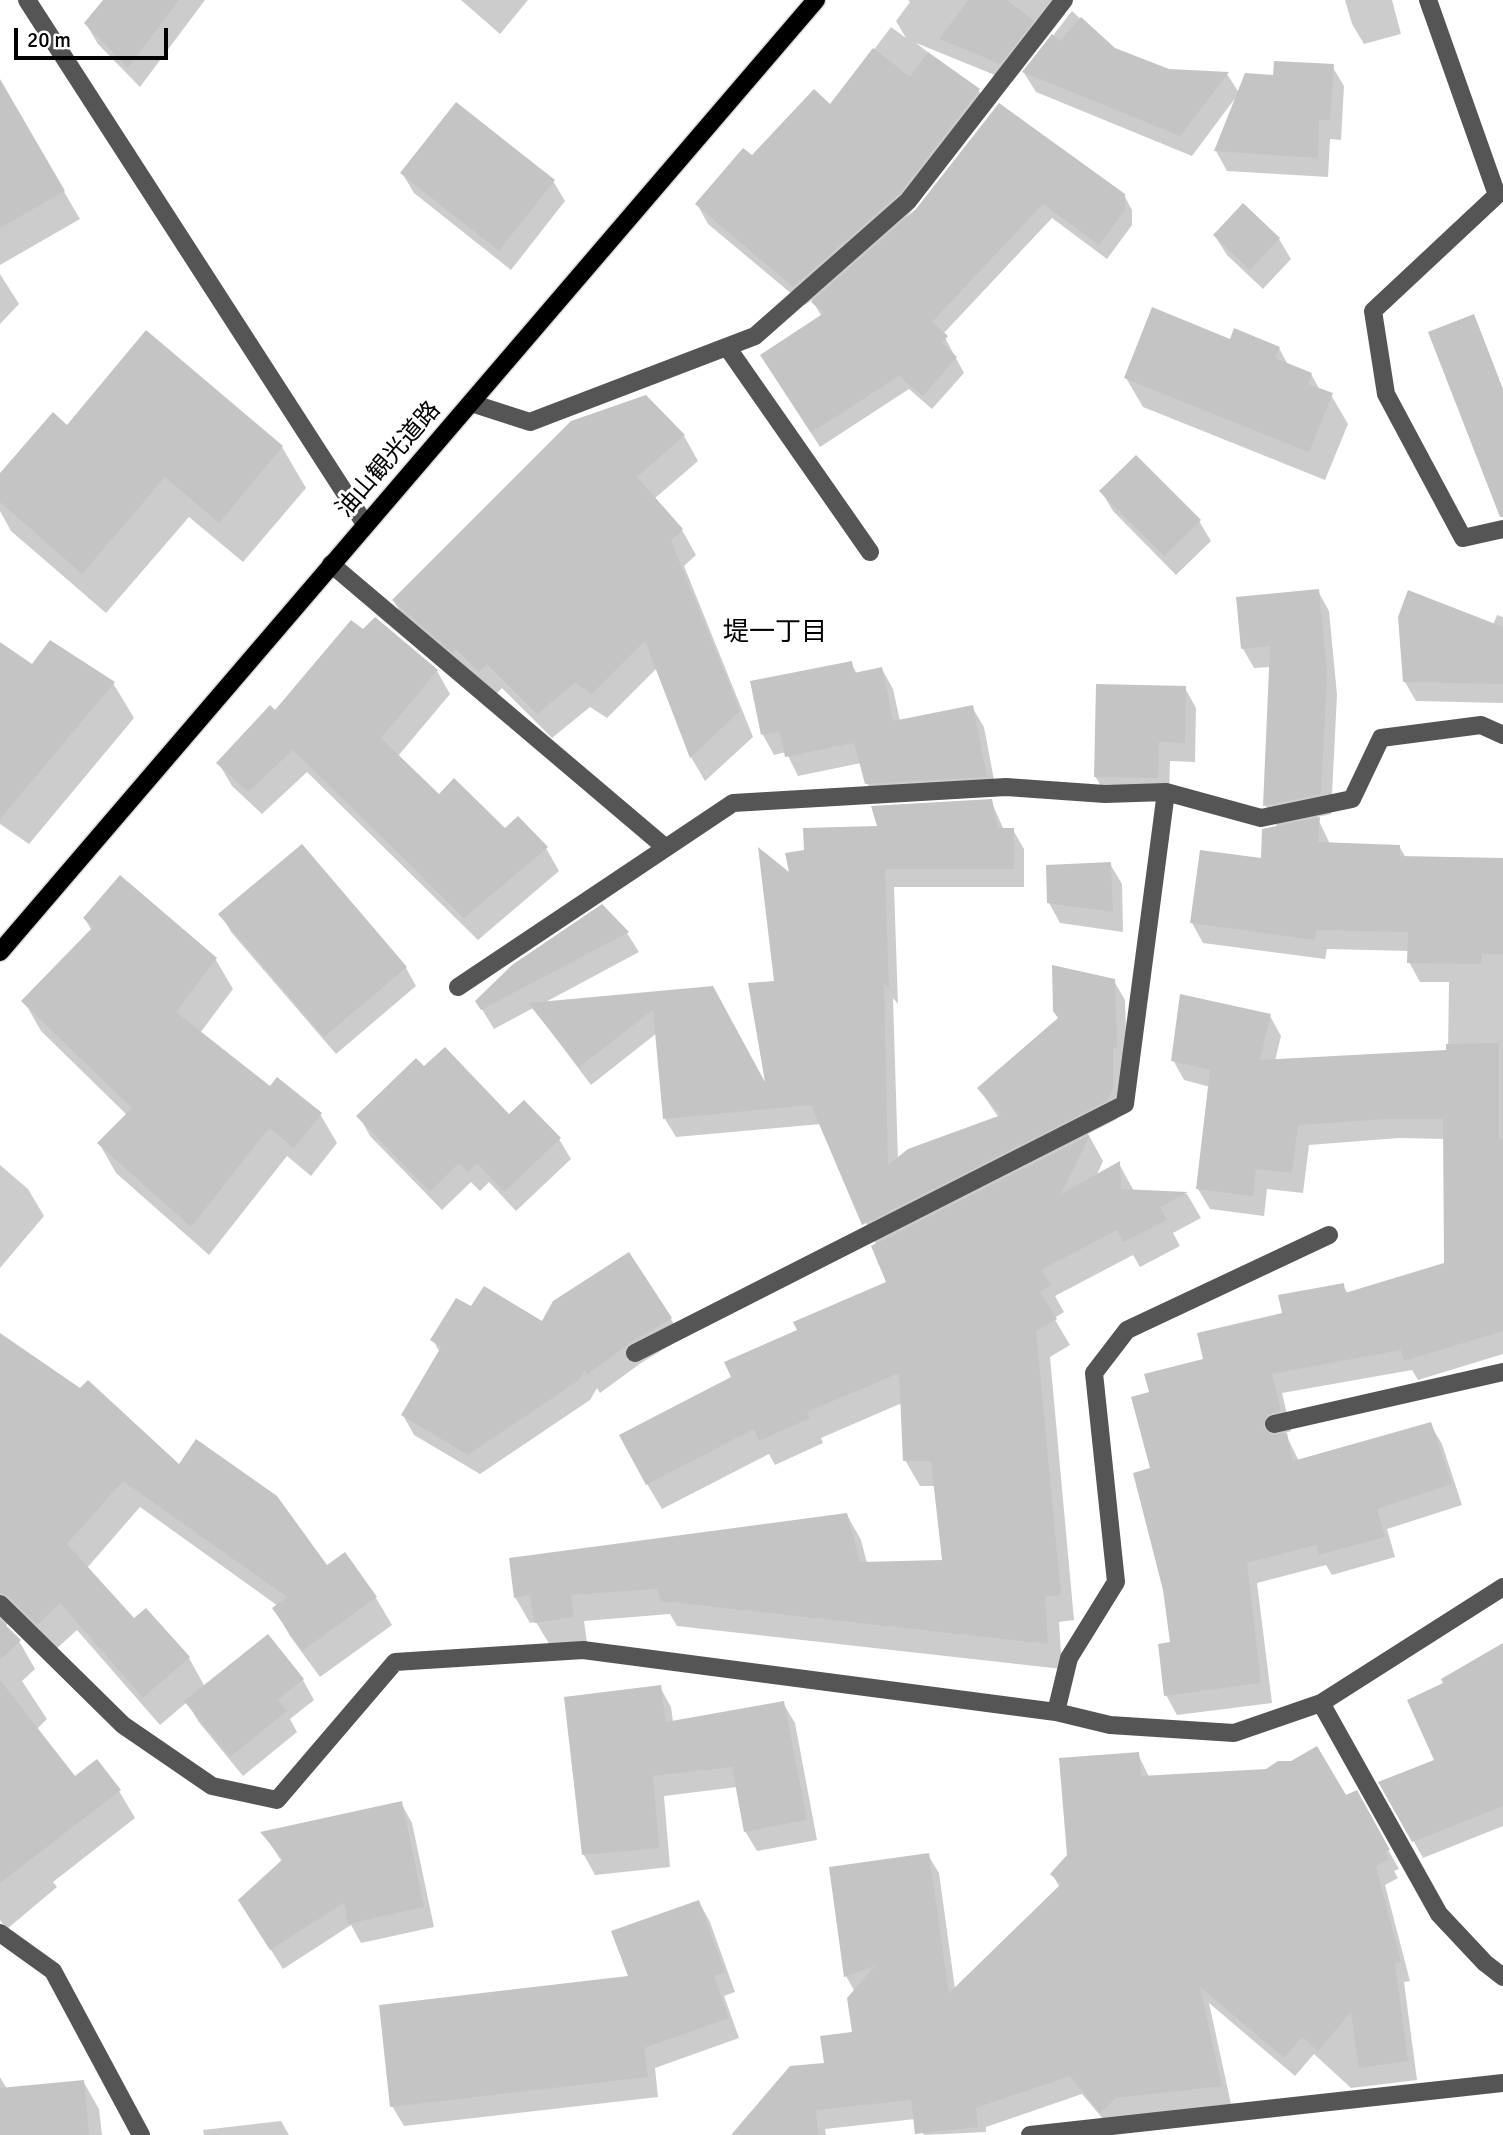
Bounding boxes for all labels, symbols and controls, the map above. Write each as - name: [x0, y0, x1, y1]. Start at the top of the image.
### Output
- scale bar: [18, 14, 172, 58]
- text: 20 m: [27, 27, 71, 53]
- street label: 油山観光道路: [331, 396, 447, 524]
- district label: 堤一丁目: [723, 617, 827, 649]

